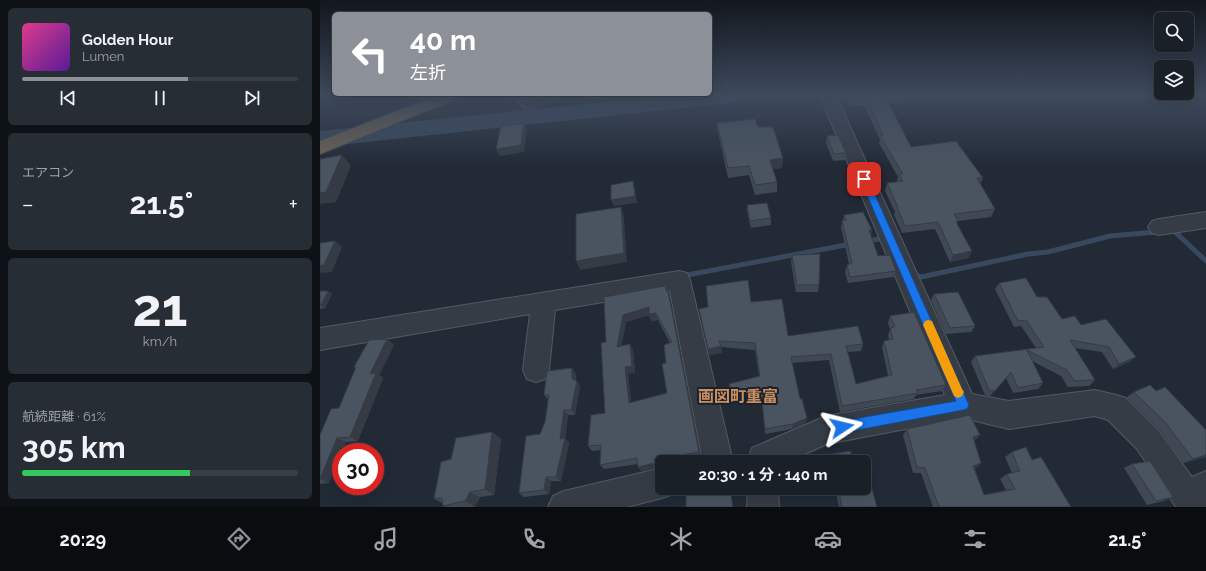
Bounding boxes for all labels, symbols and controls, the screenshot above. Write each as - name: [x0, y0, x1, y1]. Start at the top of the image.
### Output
- map controls: [1154, 12, 1194, 100]
- button: search: [1154, 12, 1194, 52]
- text: 40 m: [410, 24, 476, 57]
- icon: left: [344, 28, 396, 80]
- text: Golden Hour: [82, 31, 173, 49]
- text: Lumen: [82, 49, 124, 64]
- button: layers: [1154, 60, 1194, 100]
- text: 左折: [410, 62, 446, 83]
- icon: previous: [57, 87, 79, 109]
- icon: pause: [149, 87, 171, 109]
- icon: next: [241, 87, 263, 109]
- pin: [847, 162, 881, 196]
- text: エアコン: [22, 165, 74, 180]
- icon: arrive: [853, 168, 875, 190]
- text: 21.5°: [130, 186, 193, 221]
- text: −: [22, 191, 34, 217]
- text: +: [289, 191, 298, 217]
- text: 21: [132, 277, 188, 338]
- text: km/h: [143, 334, 177, 349]
- district label: 画図町重富: [698, 387, 778, 406]
- position arrow: [821, 406, 863, 448]
- text: 航続距離 · 61%: [22, 409, 106, 424]
- text: 305 km: [22, 430, 126, 465]
- speed limit sign: 30: [332, 443, 384, 495]
- text: 20:30 · 1 分 · 140 m: [699, 466, 827, 484]
- icon: directions: [225, 525, 253, 553]
- icon: music: [372, 525, 400, 553]
- icon: phone: [520, 525, 548, 553]
- icon: climate: [667, 525, 695, 553]
- icon: car: [814, 525, 842, 553]
- icon: filters: [961, 525, 989, 553]
- text: 20:29: [60, 529, 106, 550]
- text: 21.5°: [1108, 529, 1146, 550]

